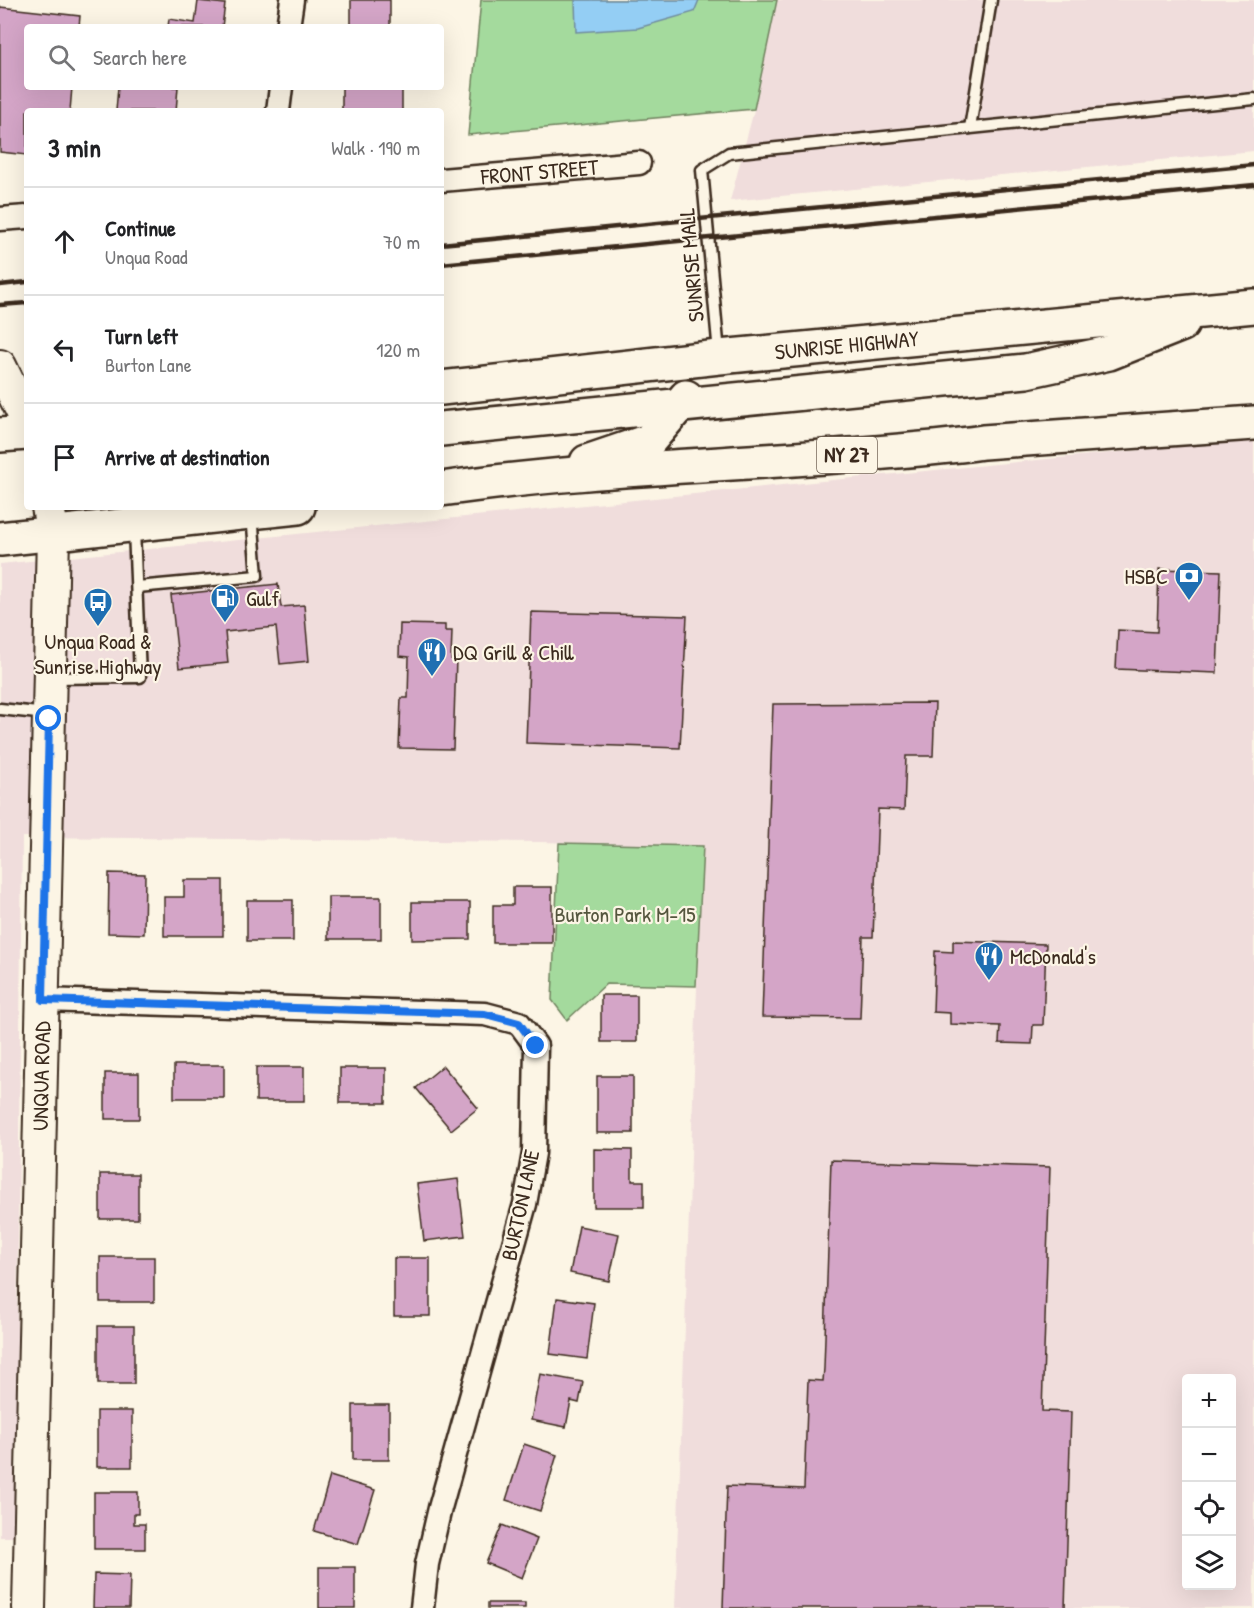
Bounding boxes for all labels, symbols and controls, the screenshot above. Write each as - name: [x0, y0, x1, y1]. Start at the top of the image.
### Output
- search box: [24, 24, 444, 90]
- icon: search: [45, 41, 78, 74]
- text: Search here: [93, 42, 187, 72]
- text: 3 min: [48, 130, 101, 165]
- text: Walk · 190 m: [331, 134, 420, 161]
- street label: FRONT STREET: [479, 151, 600, 192]
- street label: SUNRISE MALL: [671, 207, 711, 323]
- text: Continue: [105, 213, 176, 243]
- icon: ahead: [48, 225, 81, 258]
- text: 70 m: [383, 228, 420, 255]
- text: Unqua Road: [105, 243, 188, 270]
- text: Turn left: [105, 321, 178, 351]
- street label: SUNRISE HIGHWAY: [773, 323, 920, 367]
- icon: left: [48, 333, 81, 366]
- text: 120 m: [376, 336, 420, 363]
- text: Burton Lane: [105, 351, 192, 378]
- road number: NY 27: [817, 437, 877, 473]
- icon: arrive: [48, 441, 81, 474]
- text: Arrive at destination: [105, 442, 270, 472]
- bank icon: HSBC: [1173, 560, 1205, 602]
- place label: HSBC: [1124, 561, 1168, 591]
- fuel station icon: Gulf: [209, 582, 241, 624]
- place label: Gulf: [246, 583, 279, 613]
- bus stop icon: Unqua Road & Sunrise Highway: [82, 586, 114, 628]
- place label: Unqua Road & Sunrise Highway: [35, 626, 161, 681]
- restaurant icon: DQ Grill & Chill: [416, 636, 448, 678]
- place label: DQ Grill & Chill: [453, 637, 574, 667]
- route start: [35, 705, 61, 731]
- park label: Burton Park M-15: [555, 899, 696, 929]
- restaurant icon: McDonald's: [973, 940, 1005, 982]
- place label: McDonald's: [1010, 941, 1096, 971]
- street label: UNQUA ROAD: [25, 1020, 57, 1131]
- route end: [522, 1032, 548, 1058]
- street label: BURTON LANE: [494, 1146, 546, 1263]
- map controls: [1182, 1374, 1236, 1590]
- button: +: [1182, 1374, 1236, 1428]
- button: −: [1182, 1428, 1236, 1482]
- button: locate: [1182, 1482, 1236, 1536]
- button: layers: [1182, 1536, 1236, 1590]

